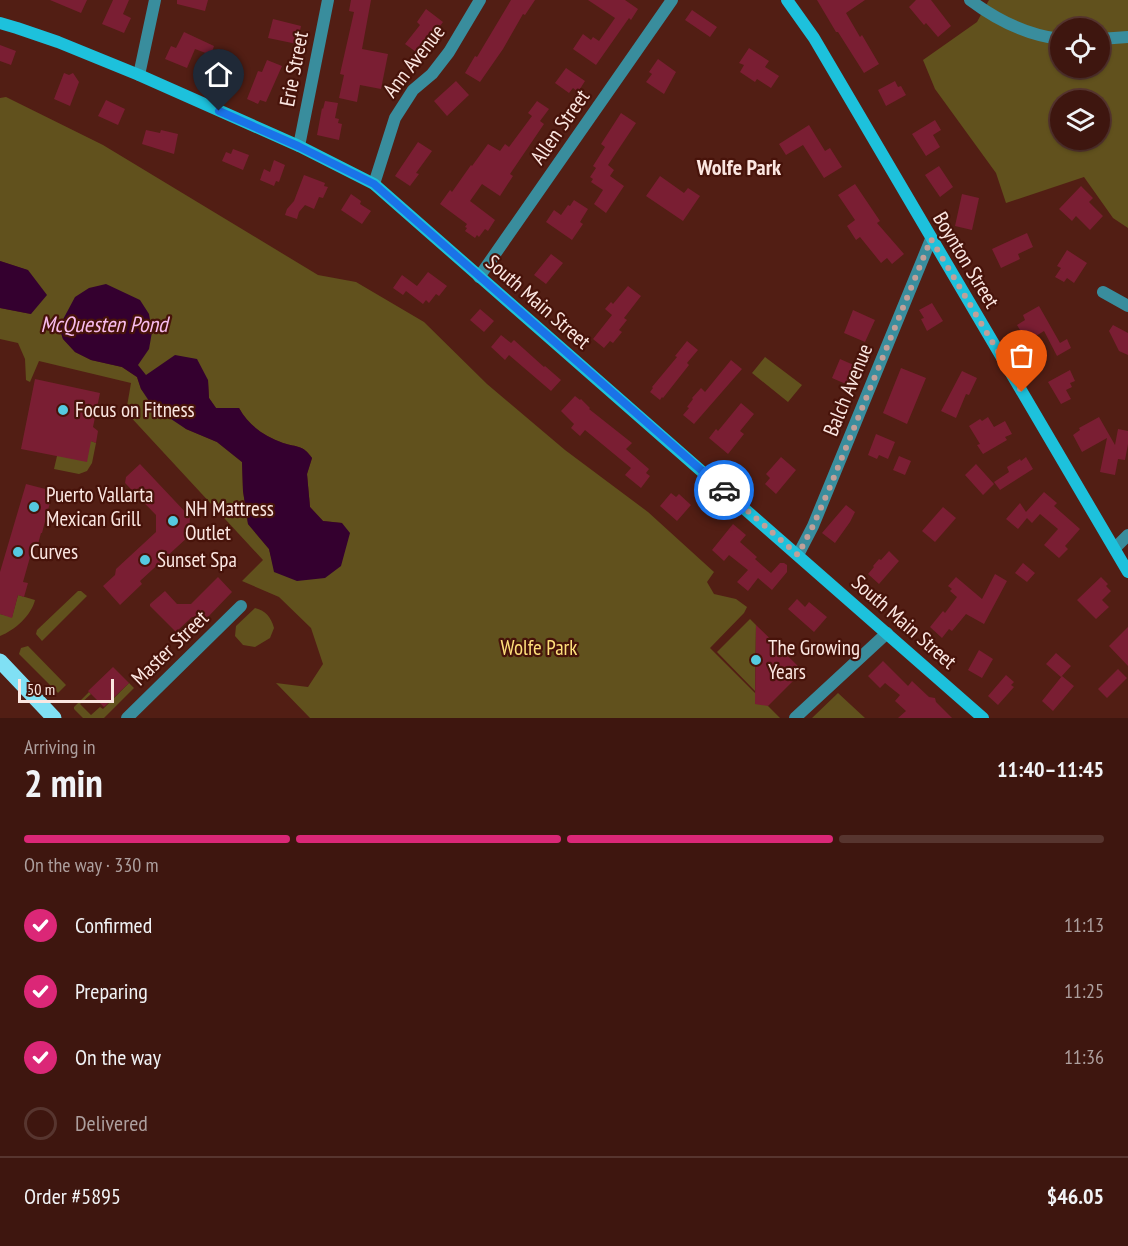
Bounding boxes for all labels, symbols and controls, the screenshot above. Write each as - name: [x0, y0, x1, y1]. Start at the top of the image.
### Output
- map controls: [1050, 18, 1110, 150]
- button: locate: [1050, 18, 1110, 78]
- street label: Ann Avenue: [377, 19, 451, 103]
- street label: Erie Street: [273, 29, 314, 109]
- pin: [193, 49, 244, 111]
- icon: home: [202, 58, 235, 91]
- street label: Allen Street: [524, 84, 595, 169]
- button: layers: [1050, 90, 1110, 150]
- district label: Wolfe Park: [696, 153, 782, 181]
- street label: Boynton Street: [927, 207, 1006, 313]
- street label: South Main Street: [480, 249, 596, 355]
- water label: McQuesten Pond: [40, 310, 171, 338]
- pin: [996, 330, 1047, 392]
- icon: bag: [1005, 339, 1038, 372]
- street label: Balch Avenue: [817, 340, 878, 440]
- place label: Focus on Fitness: [75, 396, 195, 423]
- marker: Focus on Fitness: [56, 403, 70, 417]
- courier: [694, 460, 754, 520]
- icon: car: [708, 474, 741, 507]
- place label: Puerto Vallarta Mexican Grill: [46, 481, 153, 532]
- place label: NH Mattress Outlet: [185, 495, 274, 546]
- marker: Puerto Vallarta Mexican Grill: [27, 500, 41, 514]
- marker: NH Mattress Outlet: [166, 514, 180, 528]
- place label: Curves: [30, 538, 78, 565]
- marker: Curves: [11, 545, 25, 559]
- place label: Sunset Spa: [157, 546, 237, 573]
- marker: Sunset Spa: [138, 553, 152, 567]
- street label: South Main Street: [846, 569, 962, 675]
- street label: Master Street: [125, 604, 214, 691]
- park label: Wolfe Park: [501, 634, 577, 661]
- place label: The Growing Years: [768, 634, 860, 685]
- marker: The Growing Years: [749, 653, 763, 667]
- scale bar: [18, 676, 114, 704]
- text: 50 m: [27, 679, 55, 699]
- text: Arriving in: [24, 734, 96, 760]
- text: 11:40–11:45: [997, 755, 1104, 783]
- text: 2 min: [24, 757, 103, 808]
- text: On the way · 330 m: [24, 852, 159, 878]
- icon: check: [24, 909, 57, 942]
- text: Confirmed: [75, 911, 152, 939]
- text: 11:13: [1064, 912, 1104, 938]
- icon: check: [24, 975, 57, 1008]
- text: Preparing: [75, 977, 148, 1005]
- text: 11:25: [1064, 978, 1104, 1004]
- icon: check: [24, 1041, 57, 1074]
- text: On the way: [75, 1043, 161, 1071]
- text: 11:36: [1064, 1044, 1104, 1070]
- text: Delivered: [75, 1109, 148, 1137]
- text: Order #5895: [24, 1182, 121, 1210]
- text: $46.05: [1047, 1182, 1104, 1210]

